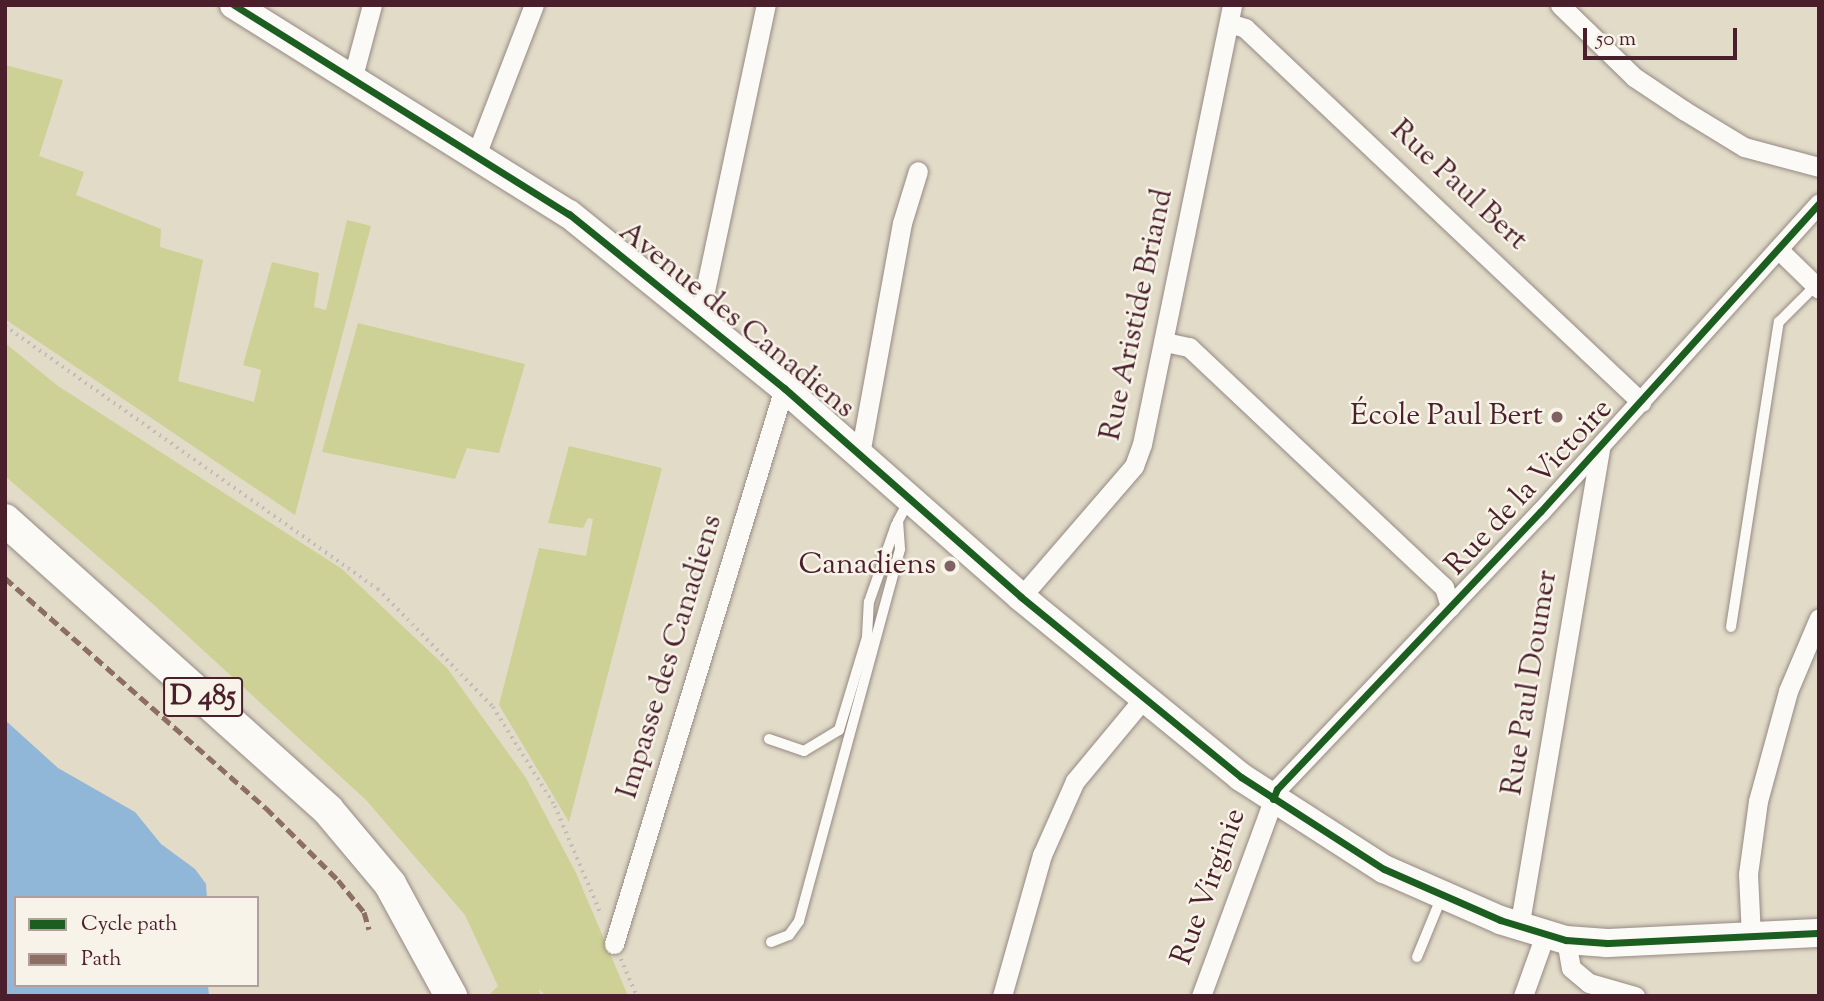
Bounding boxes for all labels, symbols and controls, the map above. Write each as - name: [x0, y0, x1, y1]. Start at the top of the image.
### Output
- scale bar: [1586, 14, 1740, 58]
- text: 50 m: [1596, 25, 1636, 55]
- street label: Rue Paul Bert: [1382, 113, 1534, 259]
- street label: Rue Aristide Briand: [1094, 186, 1182, 444]
- street label: Avenue des Canadiens: [611, 215, 861, 427]
- street label: Rue de la Victoire: [1439, 392, 1621, 584]
- place label: École Paul Bert: [1350, 399, 1543, 435]
- marker: École Paul Bert: [1549, 409, 1565, 425]
- street label: Impasse des Canadiens: [611, 511, 731, 803]
- place label: Canadiens: [798, 548, 936, 584]
- marker: Canadiens: [942, 558, 958, 574]
- street label: Rue Paul Doumer: [1495, 568, 1567, 798]
- road number: D 485: [163, 672, 243, 722]
- street label: Rue Virginie: [1165, 804, 1255, 970]
- legend: [14, 896, 259, 987]
- text: Cycle path: [81, 910, 178, 940]
- text: Path: [81, 945, 122, 975]

